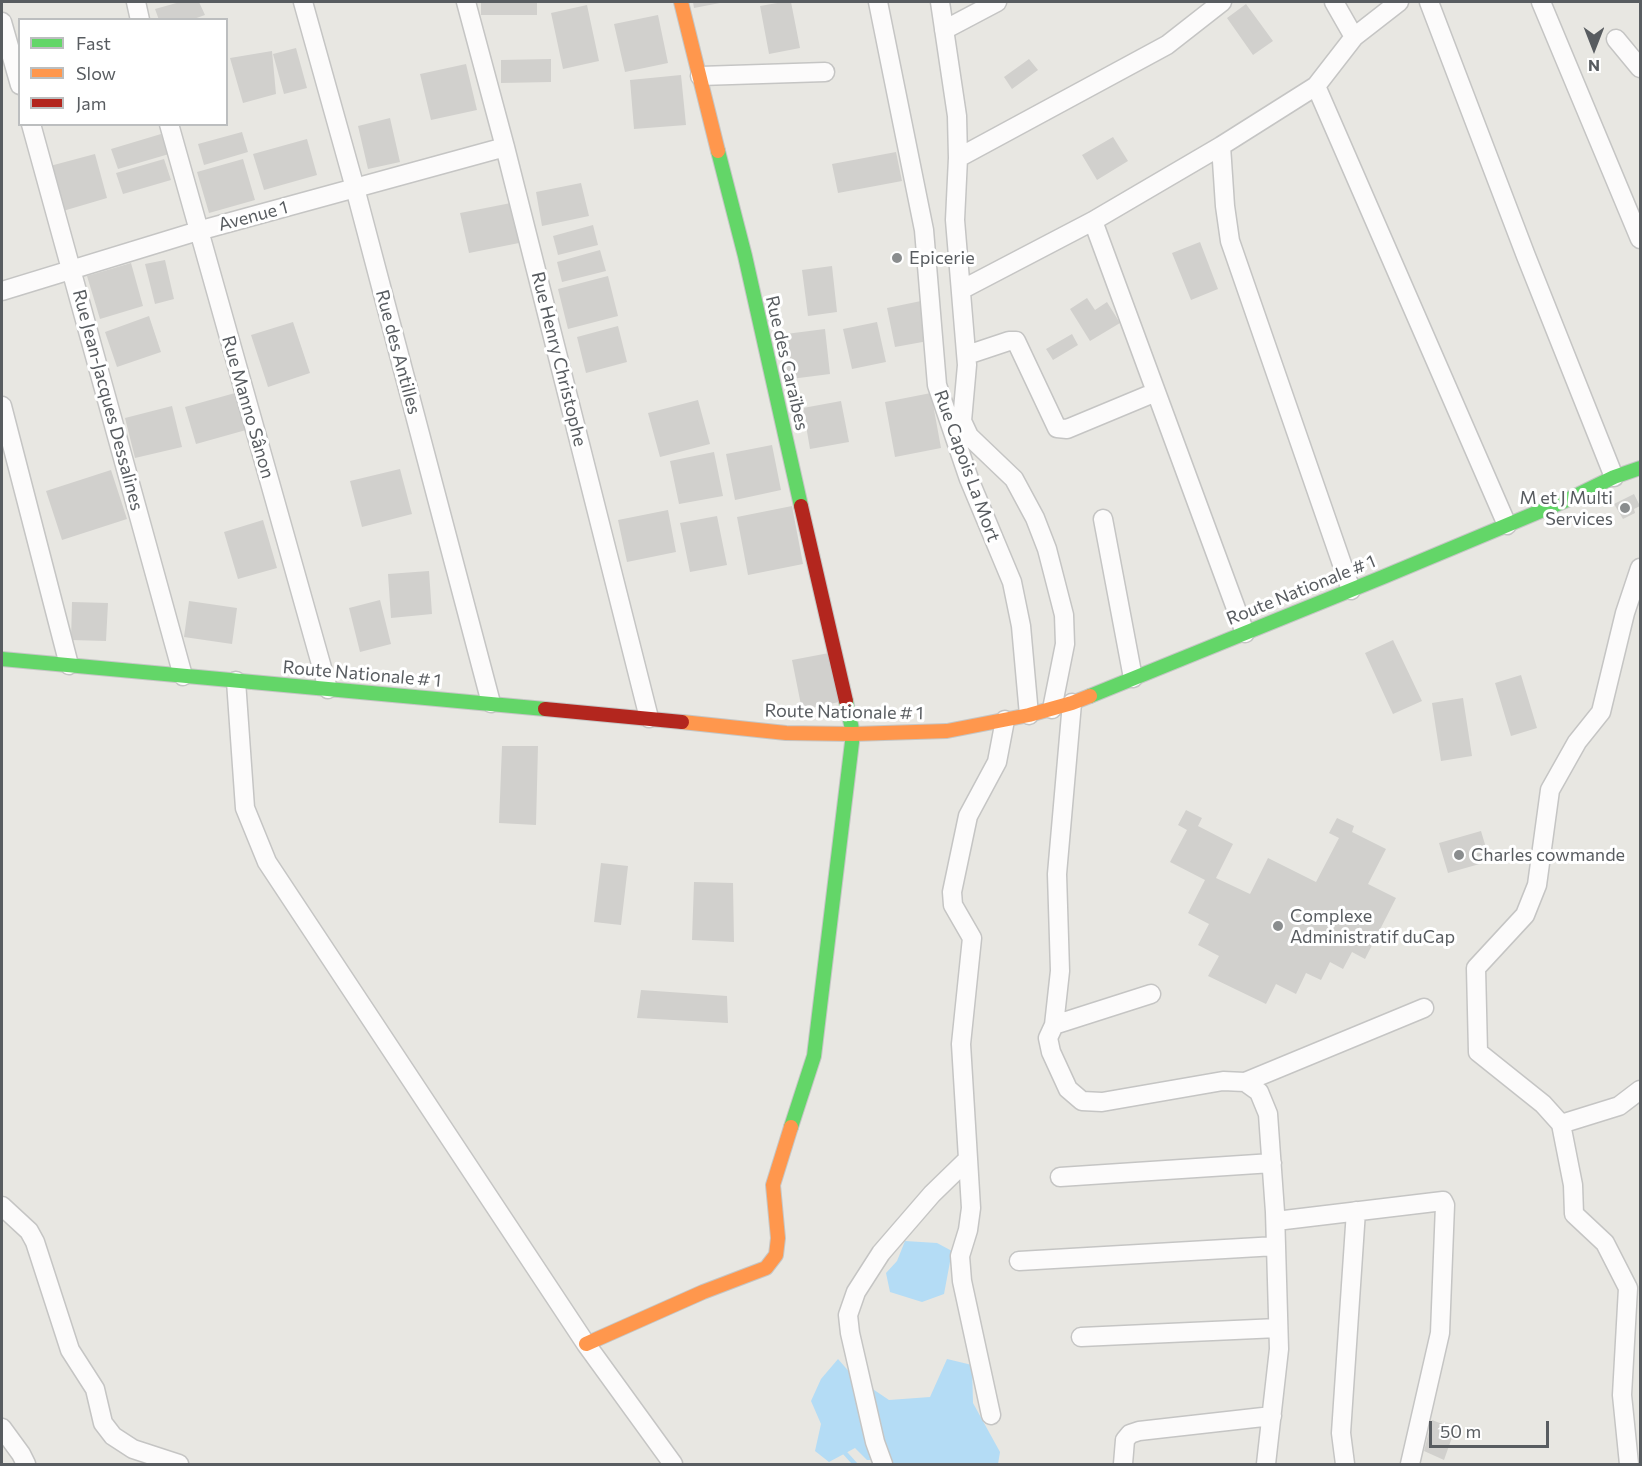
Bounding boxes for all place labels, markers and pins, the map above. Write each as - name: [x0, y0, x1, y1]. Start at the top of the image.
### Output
- place label: Epicerie: [909, 247, 975, 269]
- marker: Epicerie: [890, 251, 904, 265]
- place label: M et J Multi Services: [1520, 487, 1613, 530]
- marker: M et J Multi Services: [1618, 501, 1632, 515]
- place label: Charles cowmande: [1471, 844, 1625, 866]
- marker: Charles cowmande: [1452, 848, 1466, 862]
- place label: Complexe Administratif duCap: [1290, 905, 1455, 948]
- marker: Complexe Administratif duCap: [1271, 919, 1285, 933]

